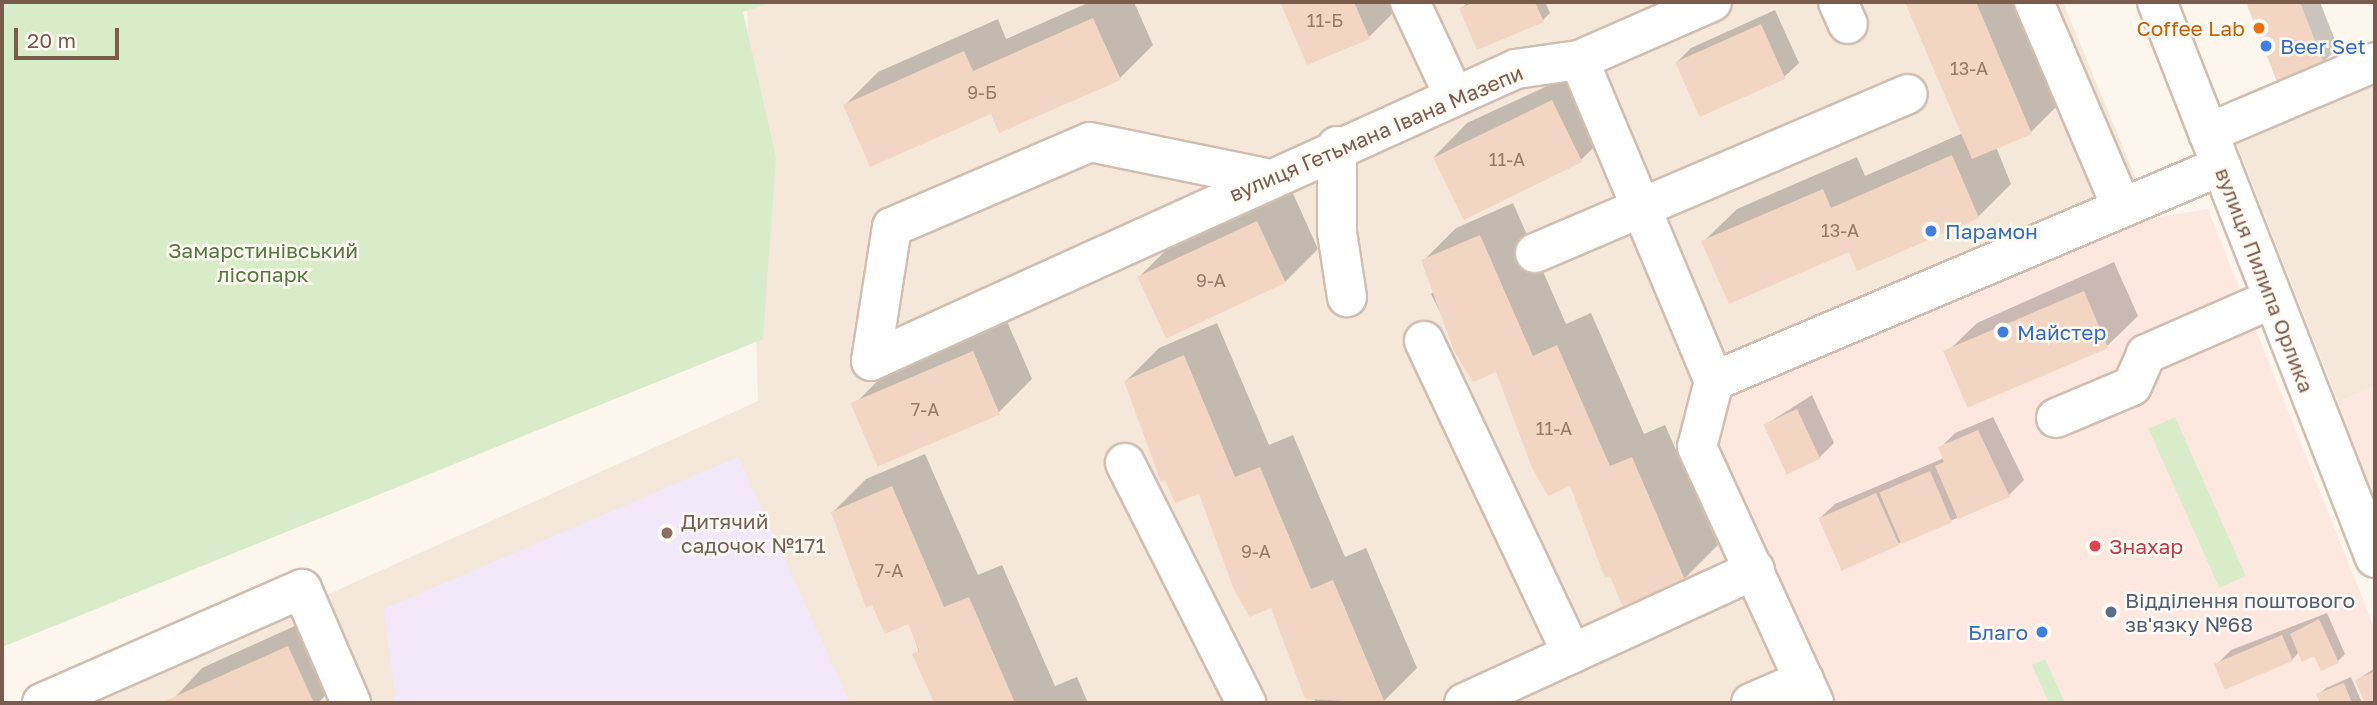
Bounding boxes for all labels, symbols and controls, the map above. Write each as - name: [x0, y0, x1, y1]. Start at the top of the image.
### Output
- house number: 11-Б: [1307, 9, 1343, 31]
- scale bar: [18, 14, 122, 58]
- place label: Coffee Lab: [2136, 15, 2245, 41]
- marker: Coffee Lab: [2251, 20, 2267, 36]
- text: 20 m: [27, 27, 76, 53]
- place label: Beer Set: [2280, 33, 2366, 59]
- marker: Beer Set: [2258, 38, 2274, 54]
- house number: 13-А: [1950, 57, 1988, 79]
- street label: вулиця Гетьмана Івана Мазепи: [1225, 60, 1527, 206]
- house number: 9-Б: [967, 81, 997, 103]
- house number: 11-А: [1489, 148, 1525, 170]
- street label: вулиця Пилипа Орлика: [2210, 164, 2320, 396]
- place label: Парамон: [1945, 218, 2038, 244]
- house number: 13-А: [1821, 219, 1859, 241]
- marker: Парамон: [1923, 223, 1939, 239]
- park label: Замарстинівський лісопарк: [168, 237, 358, 287]
- house number: 9-А: [1196, 269, 1226, 291]
- place label: Майстер: [2017, 319, 2106, 345]
- marker: Майстер: [1995, 324, 2011, 340]
- house number: 7-А: [911, 398, 939, 420]
- house number: 11-А: [1536, 417, 1572, 439]
- place label: Дитячий садочок №171: [681, 508, 826, 558]
- marker: Дитячий садочок №171: [659, 525, 675, 541]
- place label: Знахар: [2109, 533, 2183, 559]
- marker: Знахар: [2087, 538, 2103, 554]
- house number: 9-А: [1241, 540, 1271, 562]
- house number: 7-А: [875, 559, 903, 581]
- place label: Відділення поштового зв'язку №68: [2125, 587, 2355, 637]
- marker: Відділення поштового зв'язку №68: [2103, 604, 2119, 620]
- place label: Благо: [1968, 619, 2028, 645]
- marker: Благо: [2034, 624, 2050, 640]

